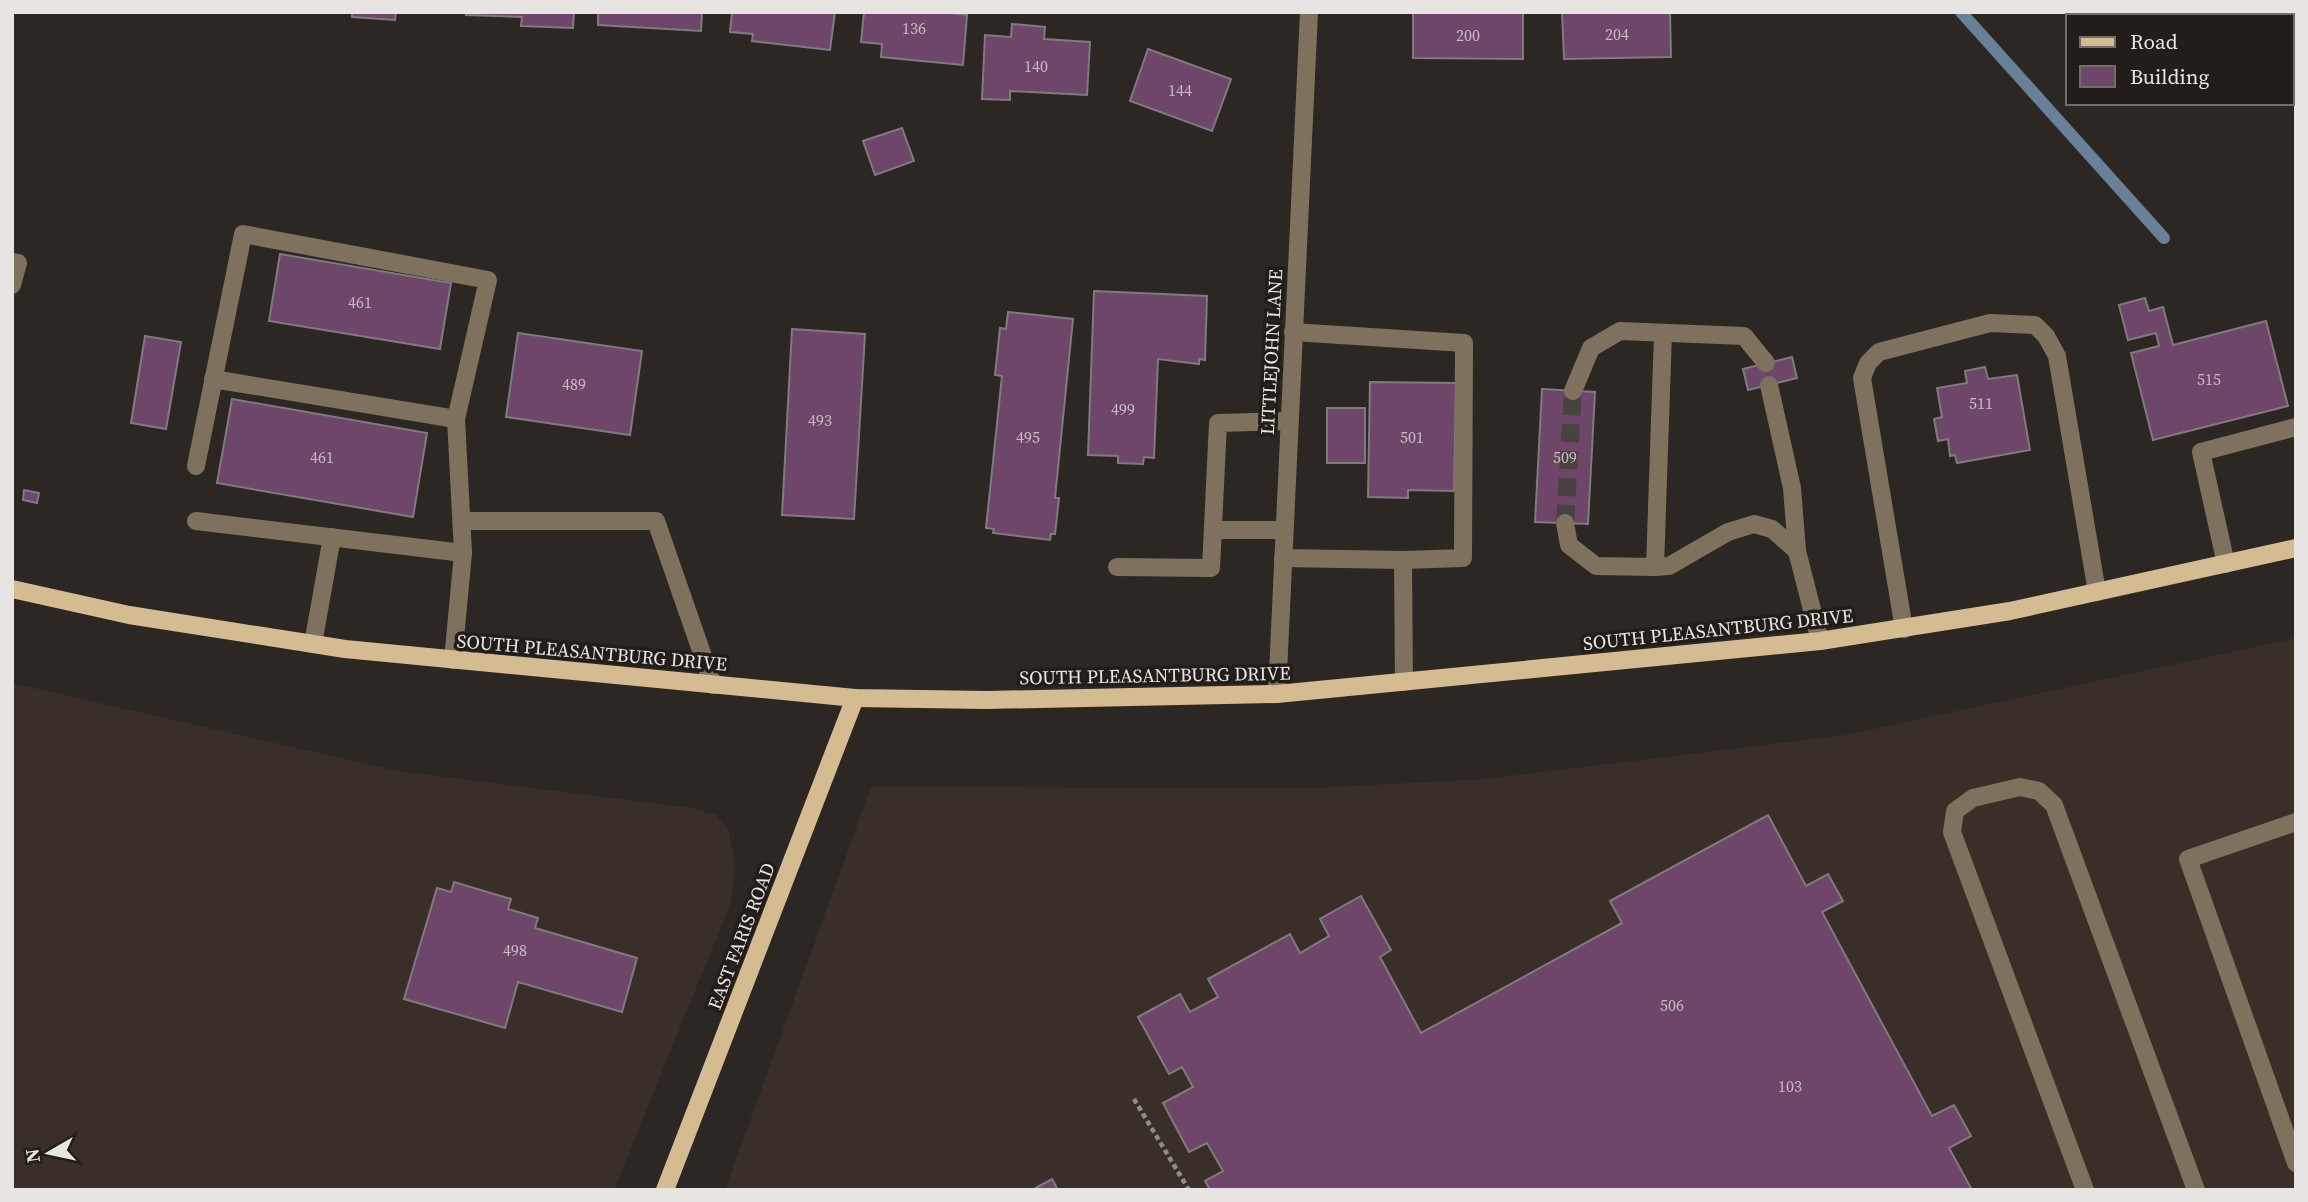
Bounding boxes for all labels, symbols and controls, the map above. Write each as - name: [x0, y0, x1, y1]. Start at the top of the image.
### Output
- legend: [2066, 14, 2294, 105]
- house number: 136: [902, 17, 926, 39]
- house number: 204: [1605, 23, 1629, 45]
- house number: 200: [1456, 24, 1480, 46]
- text: Road: [2130, 27, 2178, 56]
- house number: 140: [1024, 55, 1048, 77]
- text: Building: [2130, 62, 2209, 91]
- house number: 144: [1168, 79, 1192, 101]
- street label: LITTLEJOHN LANE: [1254, 269, 1288, 435]
- house number: 461: [348, 291, 372, 313]
- house number: 515: [2197, 368, 2221, 390]
- house number: 489: [562, 373, 586, 395]
- house number: 511: [1969, 392, 1993, 414]
- house number: 499: [1111, 398, 1135, 420]
- house number: 493: [808, 409, 832, 431]
- house number: 495: [1016, 426, 1040, 448]
- house number: 501: [1400, 426, 1424, 448]
- house number: 461: [310, 446, 334, 468]
- house number: 509: [1553, 446, 1577, 468]
- street label: SOUTH PLEASANTBURG DRIVE: [1582, 602, 1854, 656]
- street label: SOUTH PLEASANTBURG DRIVE: [456, 627, 728, 677]
- street label: SOUTH PLEASANTBURG DRIVE: [1019, 660, 1291, 690]
- street label: EAST FARIS ROAD: [701, 859, 781, 1013]
- house number: 498: [503, 939, 527, 961]
- house number: 506: [1660, 994, 1684, 1016]
- house number: 103: [1778, 1075, 1802, 1097]
- north arrow: [14, 1118, 84, 1188]
- text: N: [18, 1147, 46, 1165]

